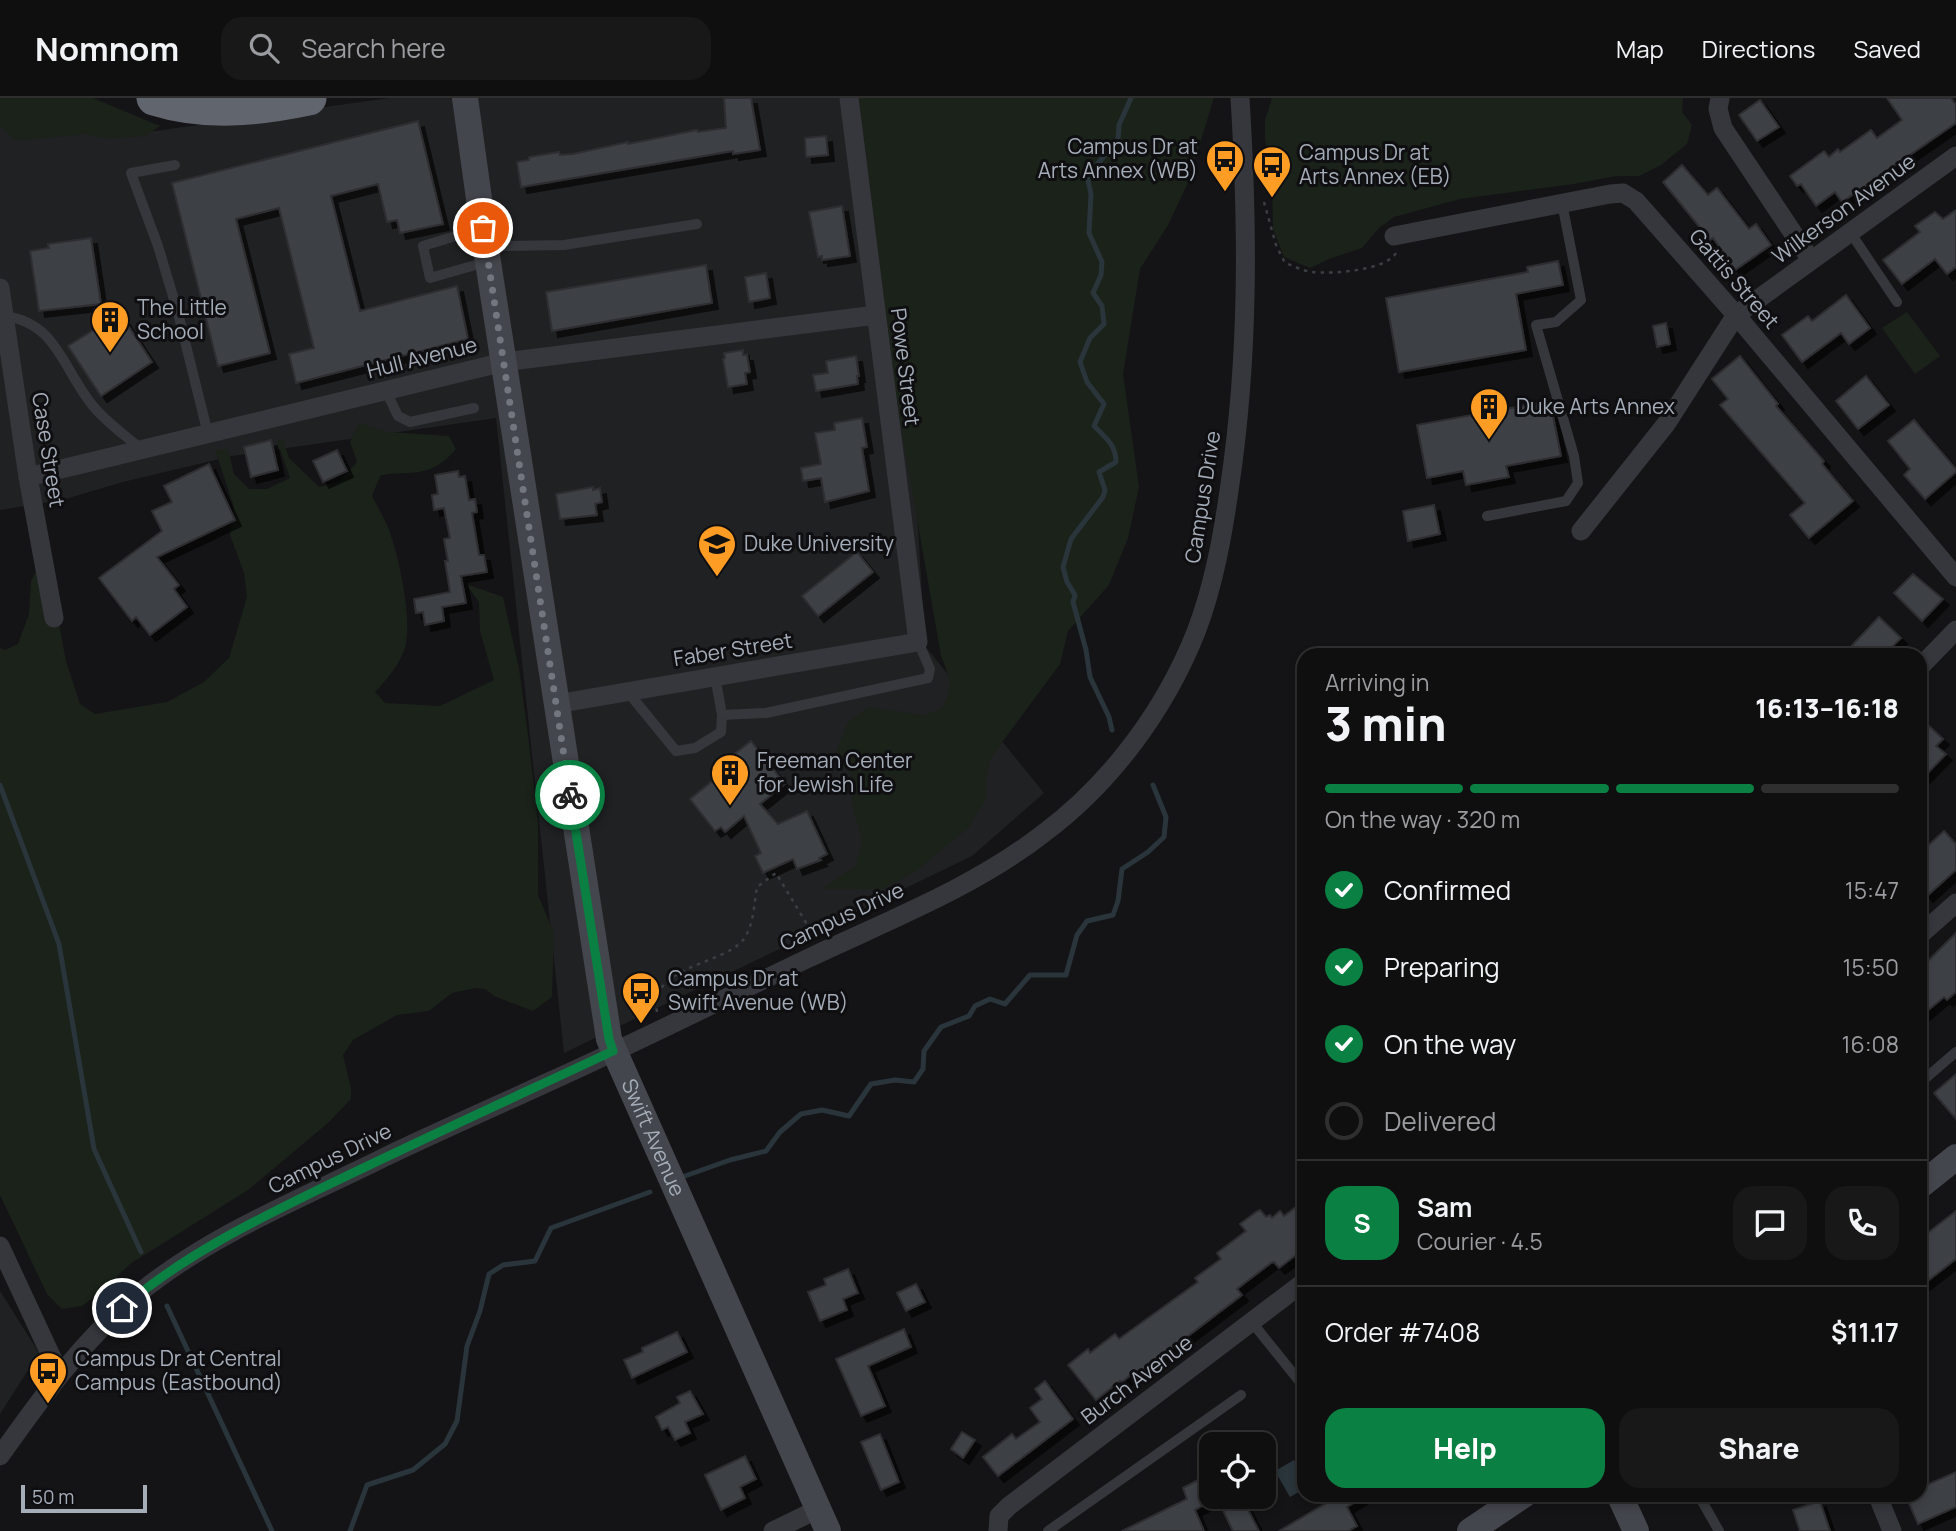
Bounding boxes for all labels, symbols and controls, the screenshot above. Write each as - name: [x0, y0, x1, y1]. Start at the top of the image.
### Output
- search box: [221, 17, 711, 80]
- text: Nomnom: [35, 26, 179, 71]
- icon: search: [245, 29, 283, 67]
- text: Search here: [301, 30, 446, 66]
- text: Map: [1616, 32, 1664, 65]
- text: Directions: [1702, 32, 1815, 65]
- text: Saved: [1853, 32, 1921, 65]
- place label: Campus Dr at Arts Annex (WB): [1038, 132, 1198, 184]
- bus stop icon: Campus Dr at Arts Annex (WB): [1204, 138, 1246, 193]
- place label: Campus Dr at Arts Annex (EB): [1299, 138, 1452, 190]
- bus stop icon: Campus Dr at Arts Annex (EB): [1251, 144, 1293, 199]
- street label: Wilkerson Avenue: [1766, 147, 1921, 270]
- pin: [453, 198, 513, 258]
- icon: bag: [464, 209, 502, 247]
- street label: Gattis Street: [1684, 222, 1786, 334]
- place label: The Little School: [137, 293, 227, 345]
- building icon: The Little School: [89, 299, 131, 354]
- street label: Powe Street: [885, 306, 927, 427]
- street label: Hull Avenue: [364, 330, 480, 384]
- building icon: Duke Arts Annex: [1468, 386, 1510, 441]
- street label: Case Street: [26, 390, 72, 509]
- place label: Duke Arts Annex: [1516, 392, 1675, 420]
- street label: Campus Drive: [1178, 429, 1226, 565]
- school or university icon: Duke University: [696, 523, 738, 578]
- place label: Duke University: [744, 529, 894, 557]
- street label: Faber Street: [671, 626, 794, 672]
- text: Arriving in: [1325, 666, 1430, 698]
- text: 16:13–16:18: [1755, 690, 1899, 726]
- text: 3 min: [1325, 692, 1446, 755]
- place label: Freeman Center for Jewish Life: [757, 746, 913, 798]
- building icon: Freeman Center for Jewish Life: [709, 752, 751, 807]
- courier: [535, 760, 605, 830]
- icon: bike: [551, 776, 589, 814]
- text: On the way · 320 m: [1325, 803, 1520, 835]
- icon: check: [1325, 871, 1363, 909]
- text: Confirmed: [1384, 872, 1511, 908]
- text: 15:47: [1845, 874, 1899, 906]
- street label: Campus Drive: [775, 875, 908, 957]
- icon: check: [1325, 948, 1363, 986]
- text: Preparing: [1384, 949, 1500, 985]
- text: 15:50: [1843, 951, 1899, 983]
- place label: Campus Dr at Swift Avenue (WB): [668, 964, 849, 1016]
- bus stop icon: Campus Dr at Swift Avenue (WB): [620, 970, 662, 1025]
- icon: check: [1325, 1025, 1363, 1063]
- text: On the way: [1384, 1026, 1516, 1062]
- text: 16:08: [1842, 1028, 1899, 1060]
- street label: Swift Avenue: [615, 1074, 692, 1201]
- text: Delivered: [1384, 1103, 1496, 1139]
- street label: Campus Drive: [263, 1116, 396, 1200]
- button: chat: [1733, 1186, 1807, 1260]
- button: phone: [1825, 1186, 1899, 1260]
- text: Sam: [1417, 1189, 1472, 1225]
- text: S: [1353, 1205, 1371, 1241]
- text: Courier · 4.5: [1417, 1225, 1543, 1257]
- pin: [92, 1278, 152, 1338]
- icon: home: [103, 1289, 141, 1327]
- text: Order #7408: [1325, 1314, 1480, 1350]
- text: $11.17: [1831, 1314, 1899, 1350]
- street label: Burch Avenue: [1075, 1328, 1198, 1430]
- place label: Campus Dr at Central Campus (Eastbound): [75, 1344, 283, 1396]
- bus stop icon: Campus Dr at Central Campus (Eastbound): [27, 1350, 69, 1405]
- button: Help: [1325, 1408, 1605, 1488]
- button: Share: [1619, 1408, 1899, 1488]
- map controls: [1199, 1432, 1276, 1509]
- button: locate: [1199, 1432, 1276, 1509]
- scale bar: [21, 1482, 147, 1514]
- text: 50 m: [32, 1484, 74, 1510]

